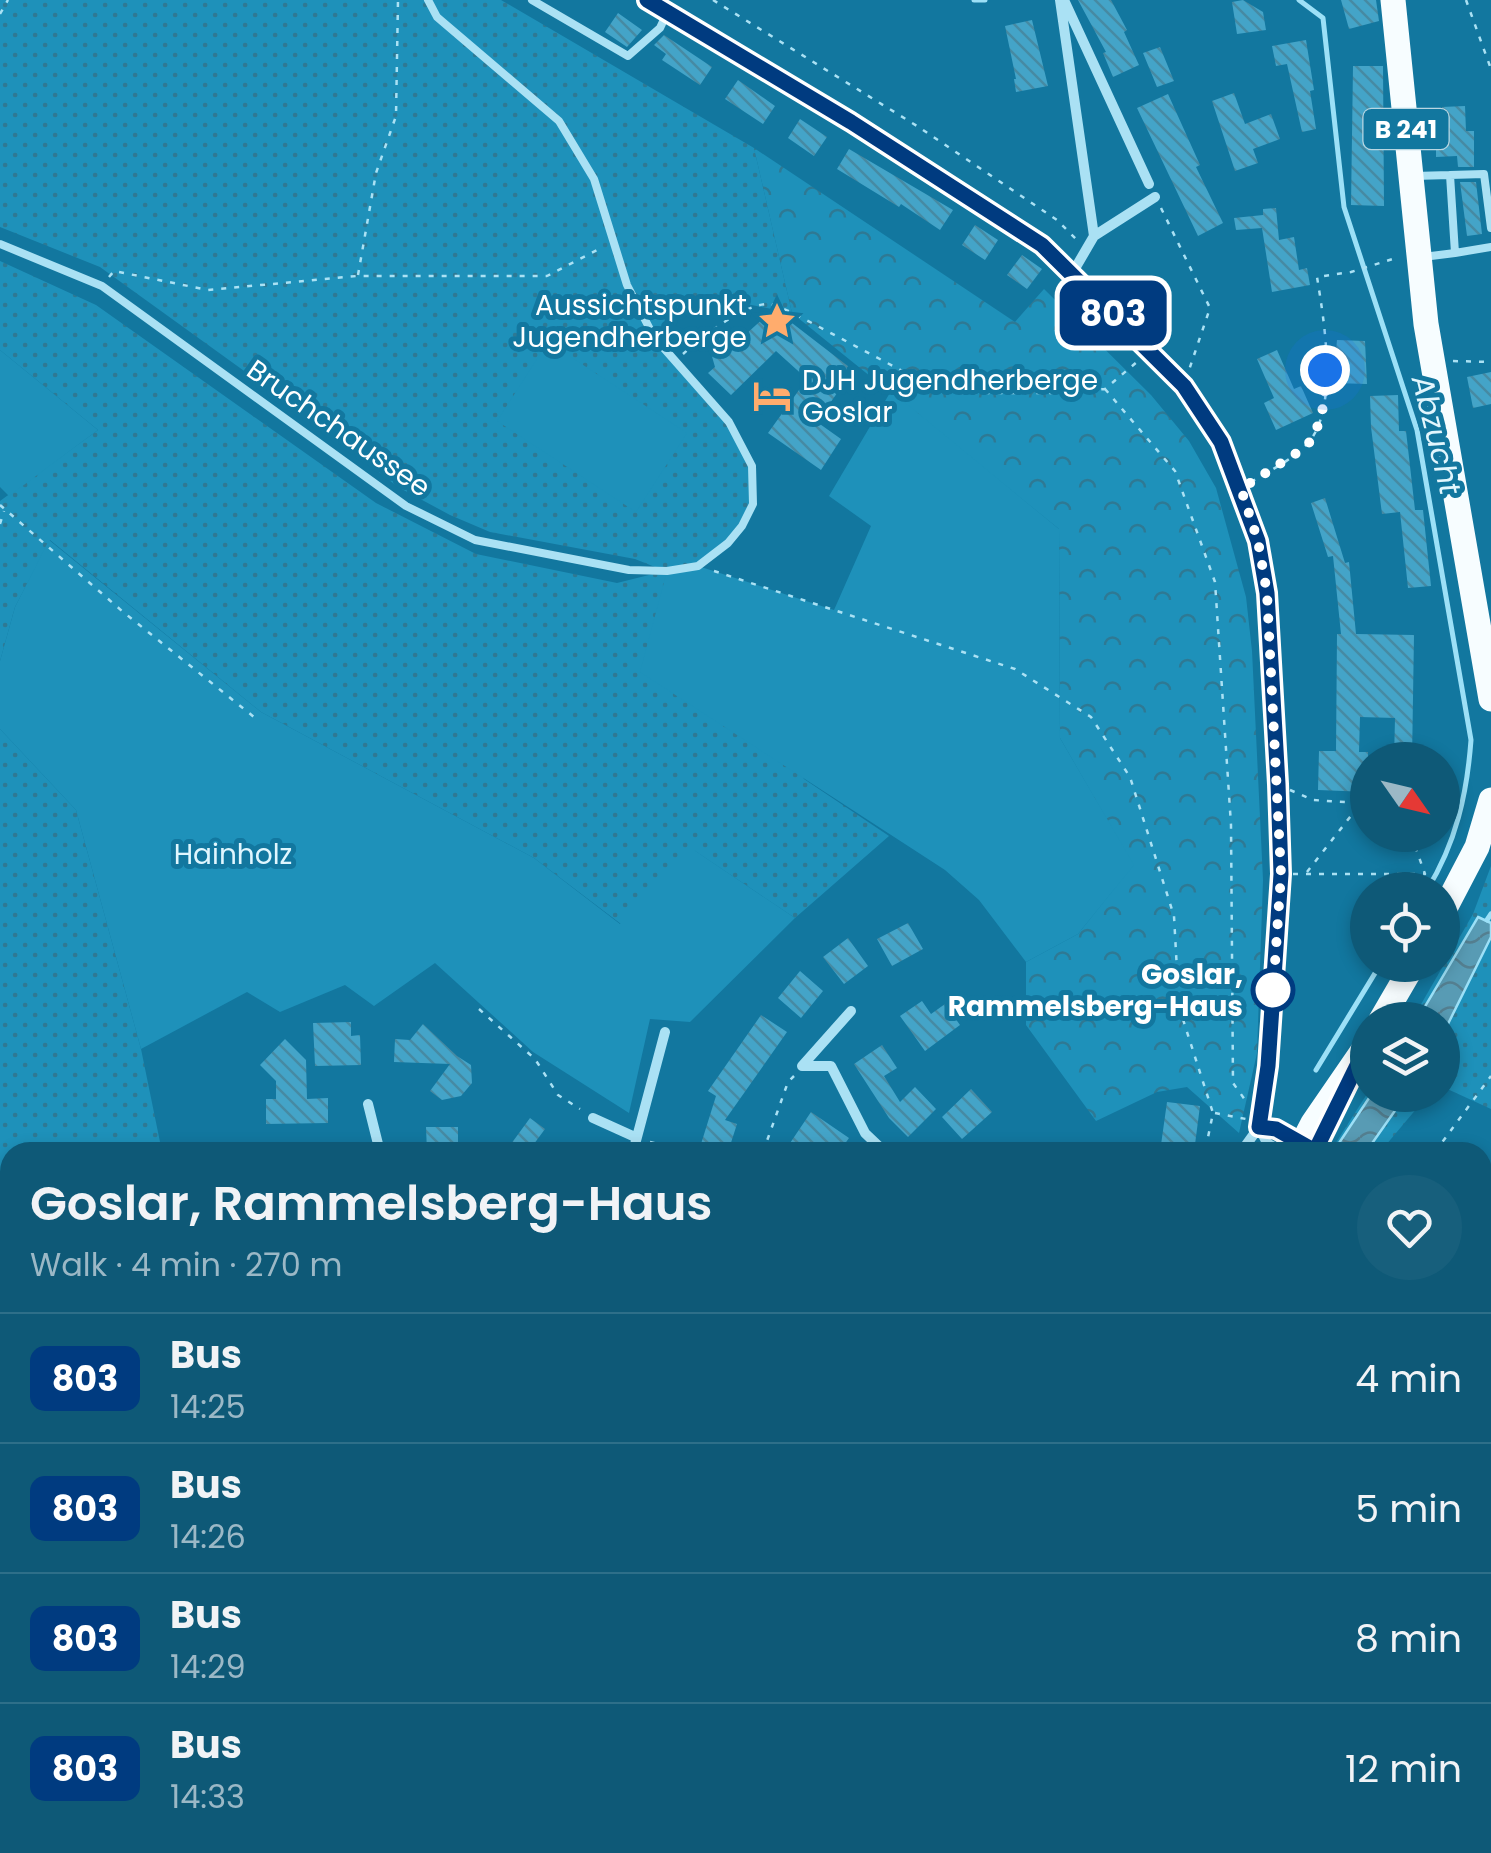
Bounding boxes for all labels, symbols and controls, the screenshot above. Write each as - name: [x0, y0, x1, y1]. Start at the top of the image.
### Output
- road number: B 241: [1364, 109, 1448, 149]
- line badge: 803: [1056, 280, 1170, 346]
- place label: Aussichtspunkt Jugendherberge: [512, 286, 747, 357]
- text: 803: [1080, 289, 1146, 338]
- place icon: Aussichtspunkt Jugendherberge: [756, 300, 798, 342]
- your location: [1300, 345, 1350, 395]
- street label: Bruchchaussee: [239, 350, 438, 506]
- place label: DJH Jugendherberge Goslar: [802, 361, 1098, 432]
- water label: Abzucht: [1401, 370, 1472, 500]
- hotel icon: DJH Jugendherberge Goslar: [751, 375, 793, 417]
- north arrow: [1350, 742, 1460, 852]
- map controls: [1350, 742, 1460, 1112]
- park label: Hainholz: [174, 835, 292, 874]
- button: locate: [1350, 872, 1460, 982]
- place label: Goslar, Rammelsberg-Haus: [948, 955, 1243, 1026]
- marker: Goslar, Rammelsberg-Haus: [1252, 969, 1294, 1011]
- button: layers: [1350, 1002, 1460, 1112]
- text: Goslar, Rammelsberg-Haus: [30, 1170, 713, 1237]
- button: heart: [1357, 1175, 1462, 1280]
- text: Walk · 4 min · 270 m: [30, 1242, 342, 1287]
- text: Bus: [170, 1328, 242, 1381]
- text: 4 min: [1355, 1352, 1462, 1405]
- text: 803: [52, 1354, 118, 1403]
- text: 14:25: [170, 1384, 246, 1429]
- text: Bus: [170, 1458, 242, 1511]
- text: 5 min: [1355, 1482, 1462, 1535]
- text: 803: [52, 1484, 118, 1533]
- text: 14:26: [170, 1514, 246, 1559]
- text: Bus: [170, 1588, 242, 1641]
- text: 8 min: [1355, 1612, 1462, 1665]
- text: 803: [52, 1614, 118, 1663]
- text: 14:29: [170, 1644, 246, 1689]
- text: Bus: [170, 1718, 242, 1771]
- text: 12 min: [1345, 1742, 1462, 1795]
- text: 803: [52, 1744, 118, 1793]
- text: 14:33: [170, 1774, 245, 1819]

